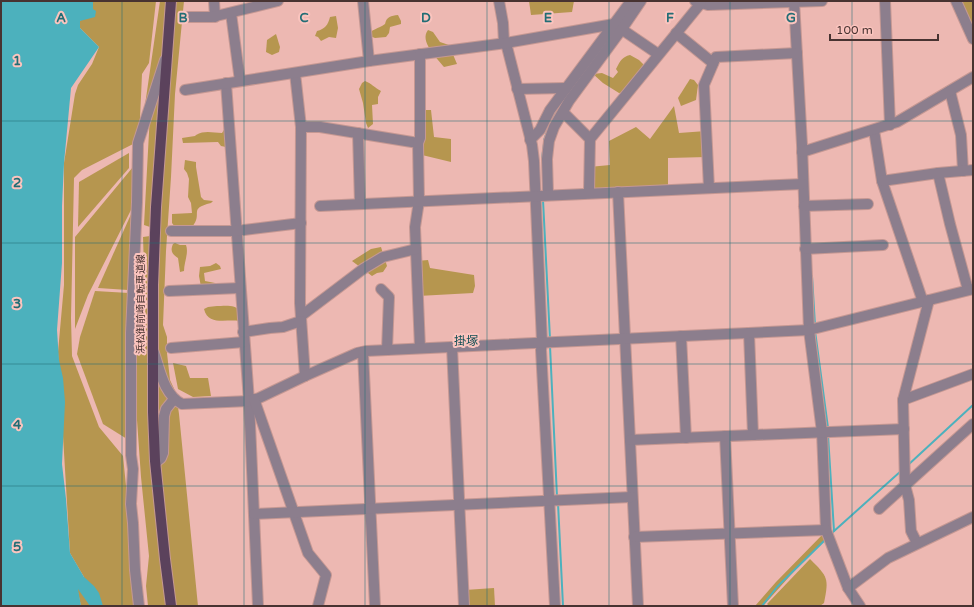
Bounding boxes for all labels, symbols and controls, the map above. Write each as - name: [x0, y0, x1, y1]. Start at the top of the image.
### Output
- text: A: [56, 10, 66, 26]
- text: B: [178, 10, 188, 26]
- text: C: [299, 10, 309, 26]
- text: D: [421, 10, 431, 26]
- text: E: [544, 10, 552, 26]
- text: F: [666, 10, 674, 26]
- text: G: [786, 10, 796, 26]
- scale bar: [830, 16, 938, 42]
- text: 100 m: [836, 23, 873, 37]
- text: 1: [13, 53, 21, 69]
- text: 2: [13, 175, 21, 191]
- street label: 浜松御前崎自転車道線: [135, 254, 147, 354]
- text: 3: [13, 296, 21, 312]
- district label: 掛塚: [454, 334, 478, 348]
- text: 4: [13, 417, 22, 433]
- text: 5: [13, 539, 21, 555]

